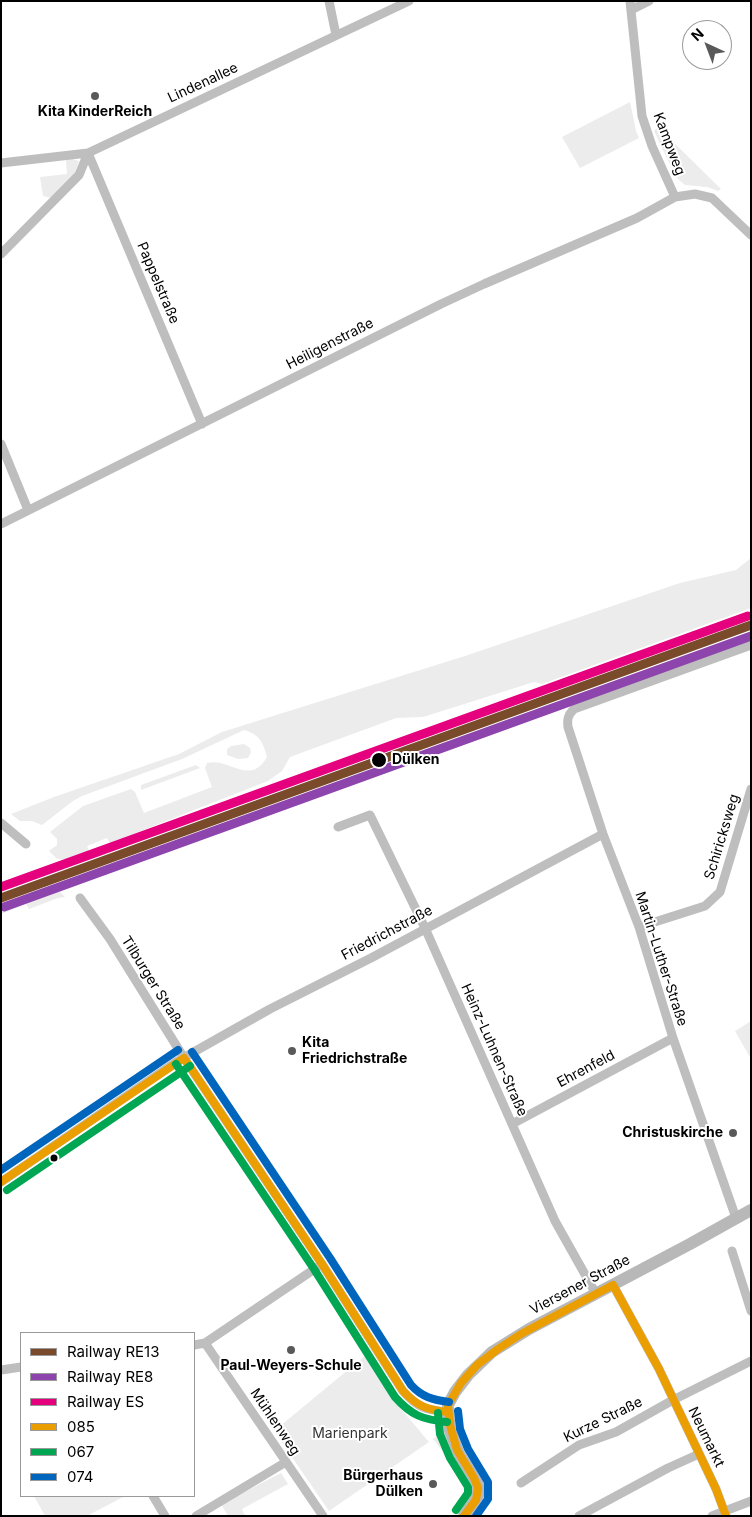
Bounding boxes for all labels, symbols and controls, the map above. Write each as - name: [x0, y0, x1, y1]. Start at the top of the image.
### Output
- north arrow: [682, 20, 732, 70]
- text: N: [687, 25, 707, 44]
- street label: Lindenallee: [165, 59, 241, 107]
- marker: Kita KinderReich: [89, 90, 101, 102]
- place label: Kita KinderReich: [38, 104, 152, 120]
- street label: Kampweg: [649, 110, 689, 178]
- street label: Pappelstraße: [133, 239, 183, 327]
- street label: Heiligenstraße: [284, 315, 376, 373]
- marker: Dülken: [370, 751, 388, 769]
- place label: Dülken: [392, 752, 439, 768]
- street label: Schiricksweg: [701, 792, 743, 882]
- street label: Martin-Luther-Straße: [631, 890, 691, 1028]
- street label: Friedrichstraße: [339, 902, 435, 964]
- street label: Tilburger Straße: [117, 933, 189, 1033]
- street label: Heinz-Luhnen-Straße: [457, 981, 531, 1119]
- place label: Kita Friedrichstraße: [302, 1035, 407, 1068]
- marker: Kita Friedrichstraße: [286, 1045, 298, 1057]
- street label: Ehrenfeld: [554, 1047, 618, 1091]
- place label: Christuskirche: [622, 1125, 723, 1141]
- marker: Christuskirche: [727, 1127, 739, 1139]
- unlabelled marker: [49, 1153, 59, 1163]
- street label: Viersener Straße: [527, 1251, 633, 1319]
- legend: [20, 1332, 195, 1497]
- text: Railway RE13: [67, 1342, 159, 1361]
- marker: Paul-Weyers-Schule: [285, 1344, 297, 1356]
- place label: Paul-Weyers-Schule: [220, 1358, 362, 1374]
- text: Railway RE8: [67, 1367, 153, 1386]
- street label: Mühlenweg: [247, 1385, 303, 1459]
- text: Railway ES: [67, 1392, 144, 1411]
- street label: Kurze Straße: [561, 1394, 645, 1446]
- street label: Neumarkt: [684, 1404, 728, 1470]
- text: 085: [67, 1417, 95, 1436]
- park label: Marienpark: [312, 1426, 388, 1442]
- text: 067: [67, 1442, 94, 1461]
- text: 074: [67, 1467, 93, 1486]
- place label: Bürgerhaus Dülken: [343, 1468, 423, 1500]
- marker: Bürgerhaus Dülken: [427, 1478, 439, 1490]

